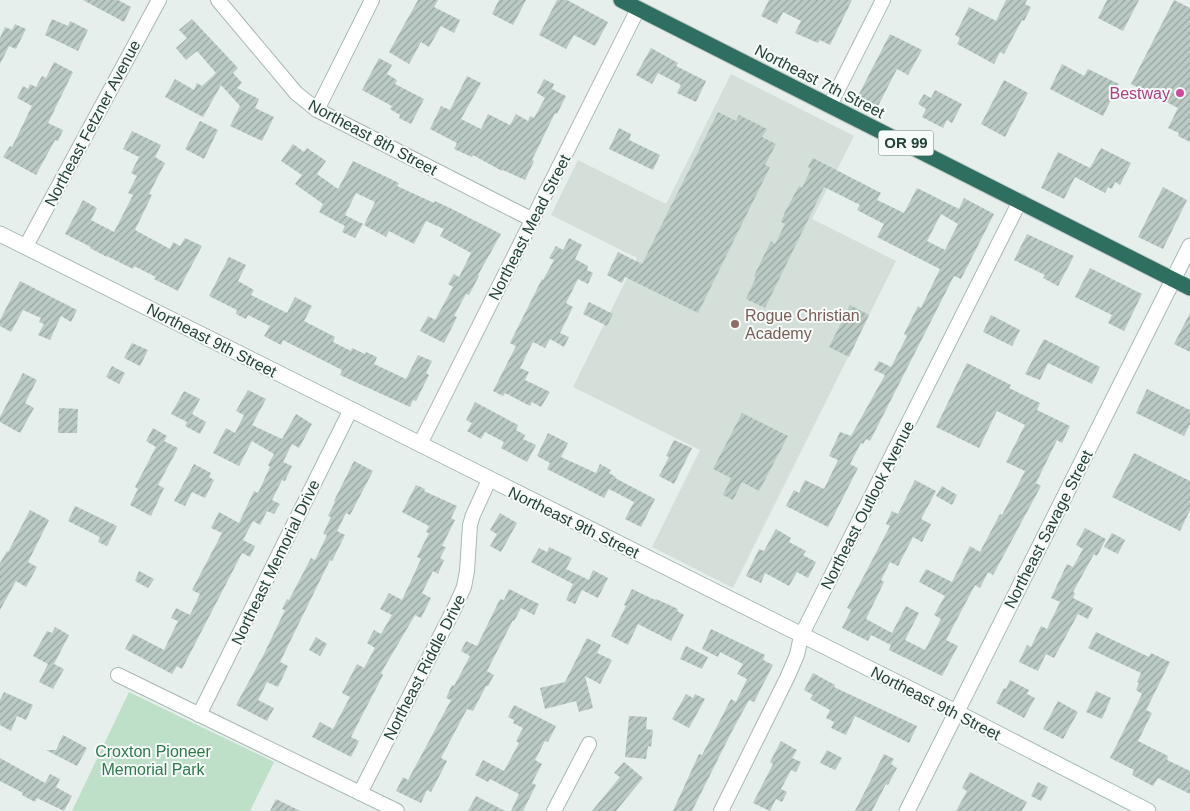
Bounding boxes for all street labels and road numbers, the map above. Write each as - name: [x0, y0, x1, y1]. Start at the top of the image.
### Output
- street label: Northeast Fetzner Avenue: [41, 37, 144, 209]
- street label: Northeast 7th Street: [752, 41, 888, 122]
- street label: Northeast 8th Street: [306, 96, 440, 179]
- road number: OR 99: [878, 130, 934, 156]
- street label: Northeast Mead Street: [485, 151, 574, 303]
- street label: Northeast 9th Street: [144, 300, 280, 381]
- street label: Northeast Outlook Avenue: [818, 418, 917, 592]
- street label: Northeast Savage Street: [1001, 447, 1096, 611]
- street label: Northeast Memorial Drive: [228, 477, 323, 647]
- street label: Northeast 9th Street: [506, 483, 642, 562]
- street label: Northeast Riddle Drive: [380, 592, 469, 743]
- street label: Northeast 9th Street: [868, 663, 1004, 744]

